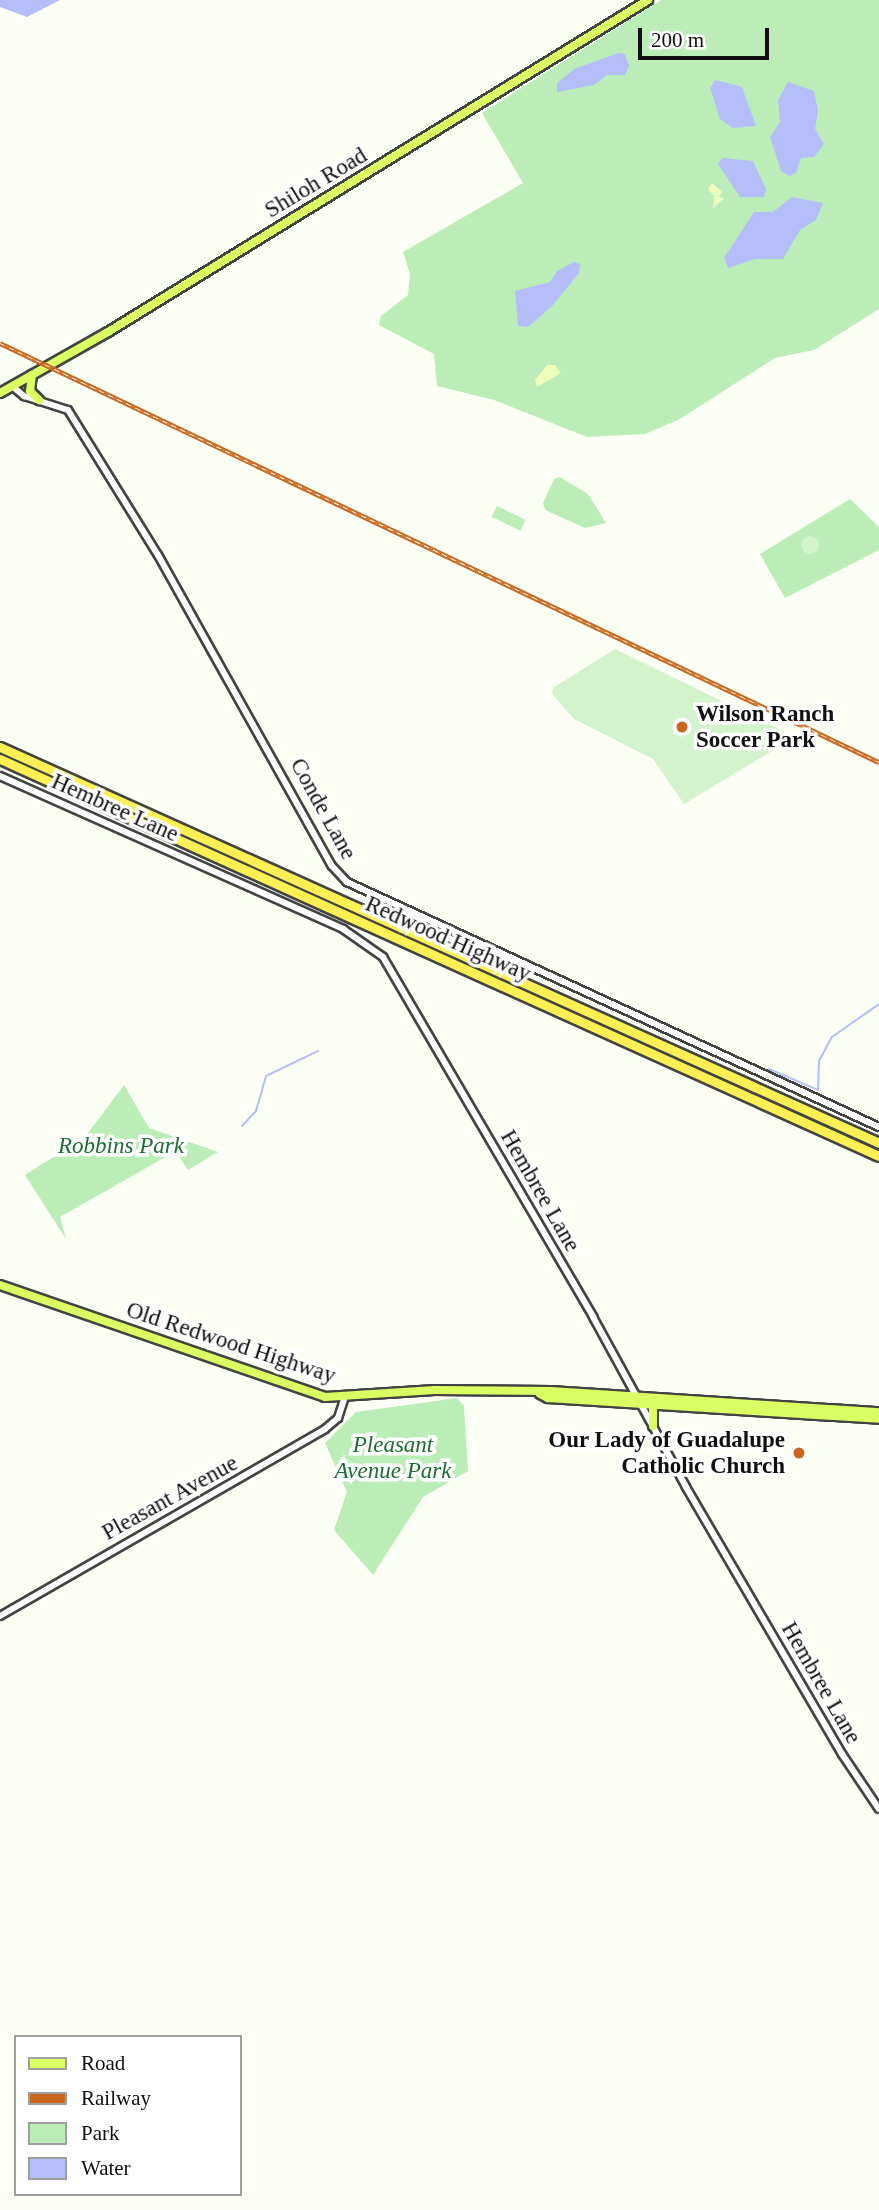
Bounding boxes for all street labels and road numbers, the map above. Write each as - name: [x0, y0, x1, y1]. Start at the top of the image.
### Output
- street label: Shiloh Road: [260, 142, 372, 224]
- street label: Conde Lane: [284, 753, 362, 865]
- street label: Hembree Lane: [47, 768, 183, 848]
- street label: Redwood Highway: [361, 890, 535, 988]
- street label: Hembree Lane: [494, 1125, 586, 1257]
- street label: Old Redwood Highway: [123, 1296, 339, 1390]
- street label: Pleasant Avenue: [97, 1449, 243, 1547]
- street label: Hembree Lane: [775, 1617, 867, 1749]

